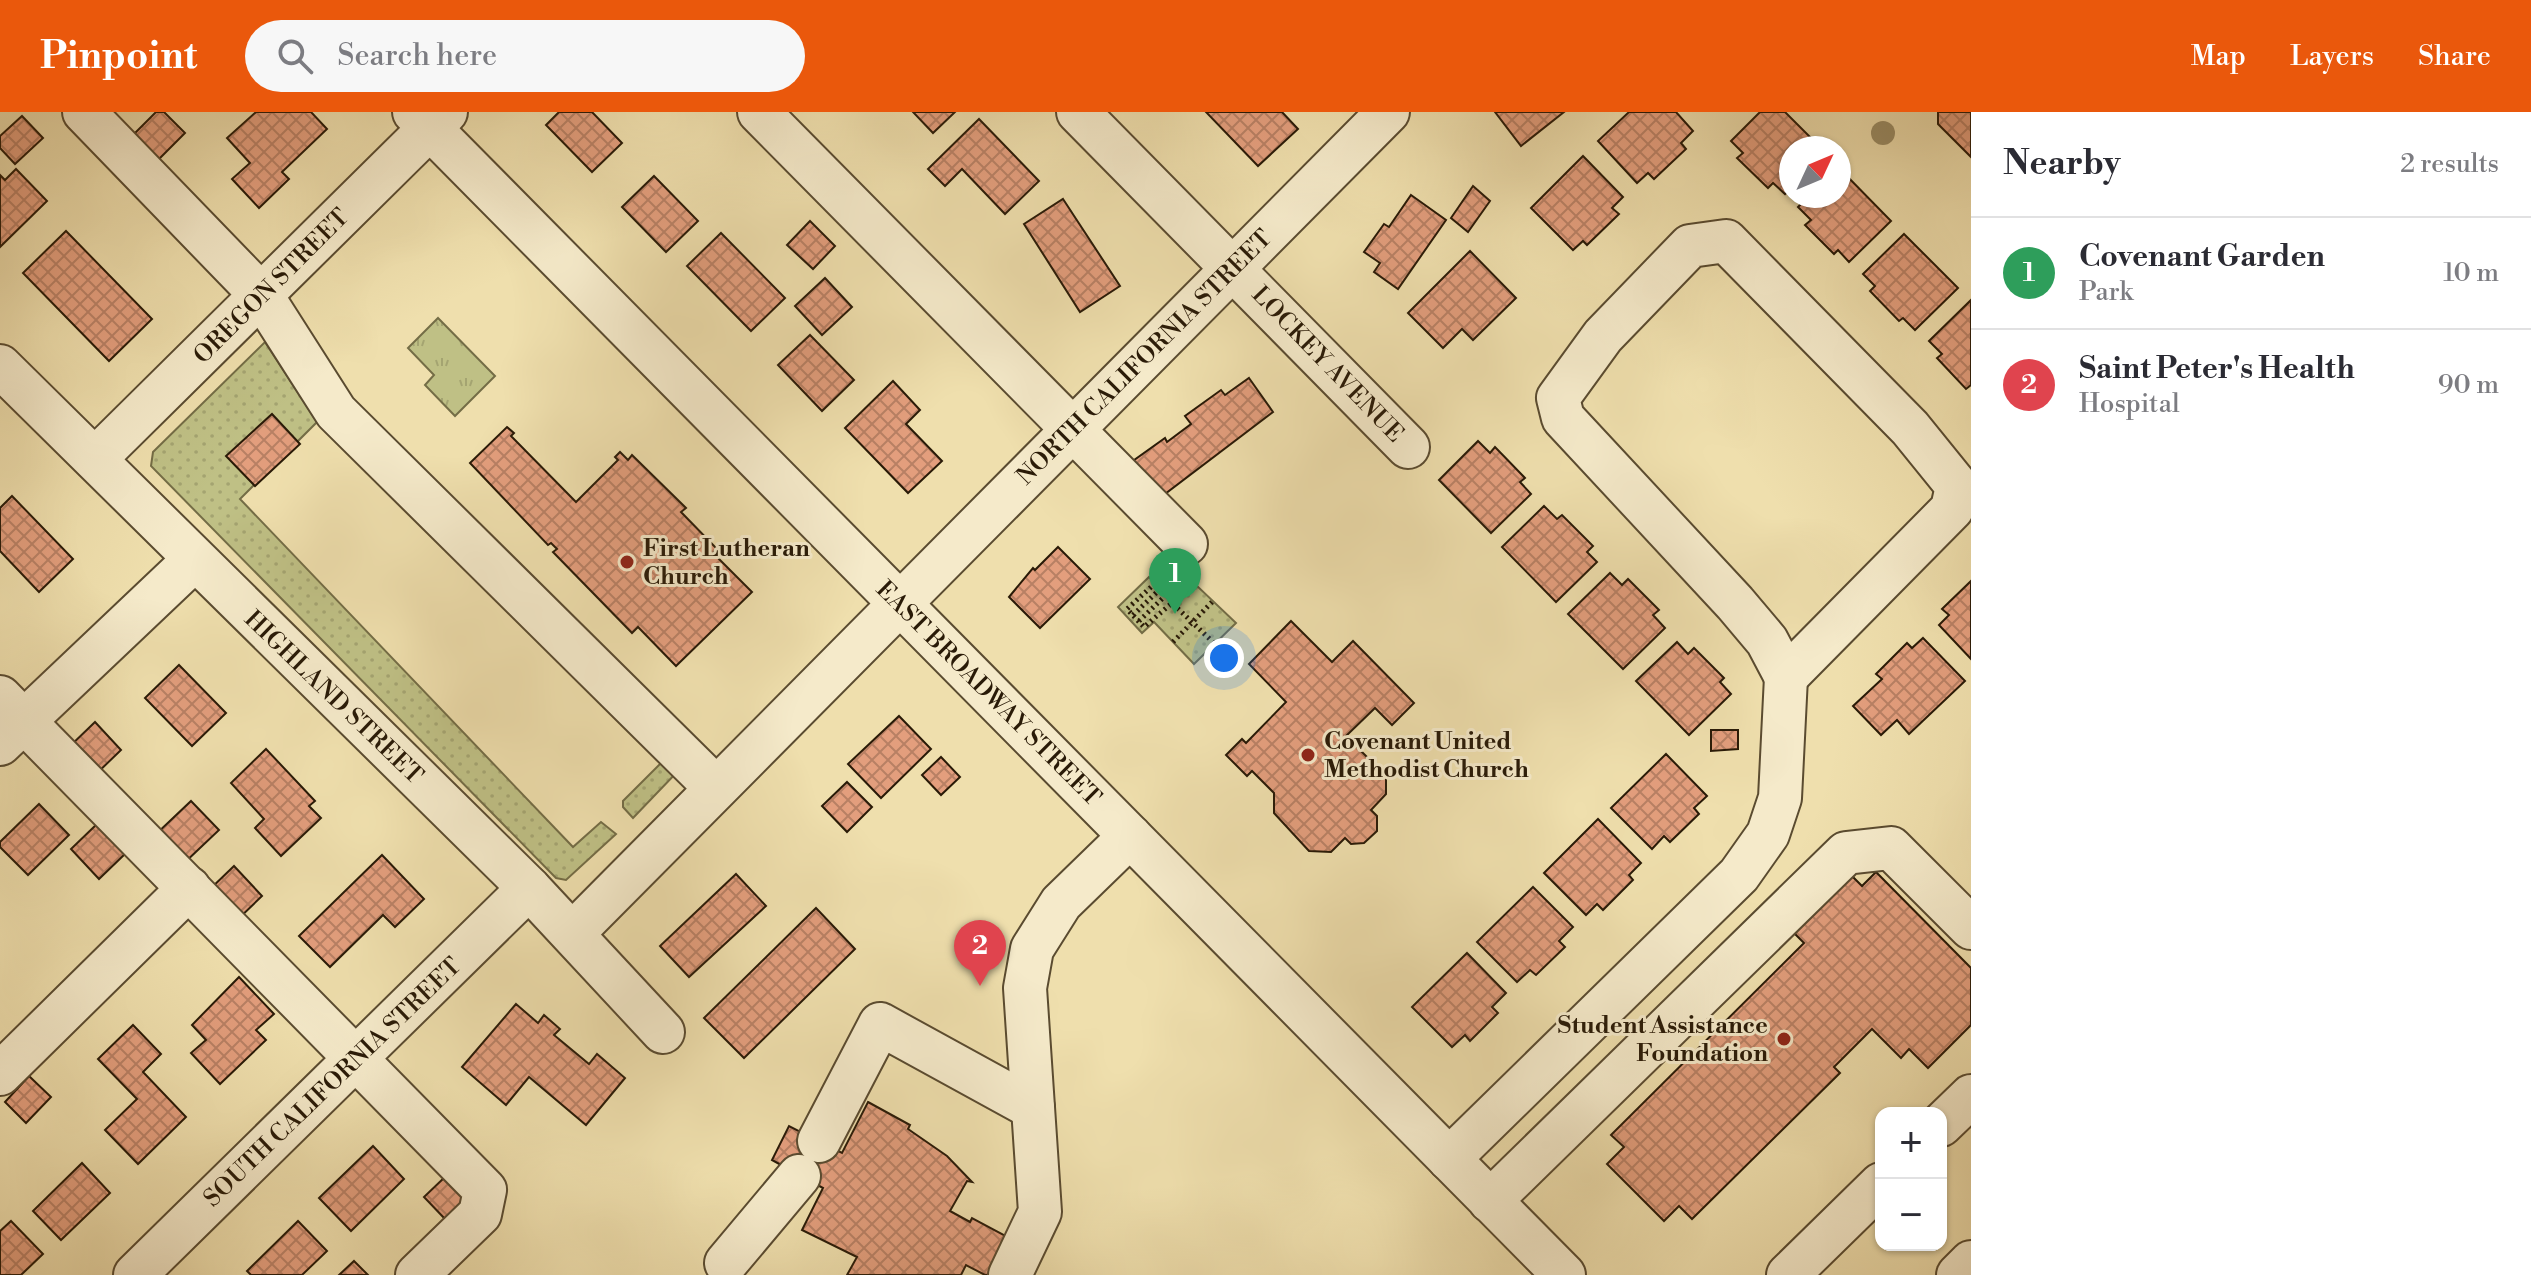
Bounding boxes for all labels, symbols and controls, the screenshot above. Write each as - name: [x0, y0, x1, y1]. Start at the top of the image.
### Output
- search box: [245, 20, 805, 92]
- text: Pinpoint: [40, 33, 197, 80]
- icon: search: [273, 34, 317, 78]
- text: Search here: [337, 37, 497, 75]
- text: Map: [2191, 39, 2246, 74]
- text: Layers: [2290, 39, 2374, 74]
- text: Share: [2418, 39, 2491, 74]
- north arrow: [1779, 136, 1851, 208]
- text: Nearby: [2003, 143, 2121, 185]
- text: 2 results: [2400, 148, 2499, 180]
- street label: OREGON STREET: [188, 203, 356, 371]
- street label: NORTH CALIFORNIA STREET: [1011, 224, 1279, 492]
- text: Covenant Garden: [2079, 238, 2325, 276]
- text: 1: [2023, 257, 2035, 289]
- text: 10 m: [2443, 257, 2499, 289]
- text: Park: [2079, 276, 2133, 308]
- street label: LOCKEY AVENUE: [1245, 280, 1410, 449]
- text: Saint Peter's Health: [2079, 350, 2355, 388]
- text: 2: [2021, 369, 2037, 401]
- text: 90 m: [2438, 369, 2499, 401]
- text: Hospital: [2079, 388, 2180, 420]
- place label: First Lutheran Church: [643, 534, 810, 592]
- pin: 1: [1149, 548, 1201, 614]
- marker: First Lutheran Church: [618, 553, 636, 571]
- street label: EAST BROADWAY STREET: [869, 575, 1107, 813]
- street label: HIGHLAND STREET: [238, 605, 429, 791]
- your location: [1204, 638, 1244, 678]
- place label: Covenant United Methodist Church: [1324, 727, 1529, 785]
- marker: Covenant United Methodist Church: [1299, 746, 1317, 764]
- pin: 2: [954, 920, 1006, 986]
- street label: SOUTH CALIFORNIA STREET: [198, 952, 468, 1214]
- place label: Student Assistance Foundation: [1557, 1011, 1768, 1069]
- marker: Student Assistance Foundation: [1775, 1030, 1793, 1048]
- map controls: [1875, 1107, 1947, 1251]
- button: +: [1875, 1107, 1947, 1179]
- button: −: [1875, 1179, 1947, 1251]

